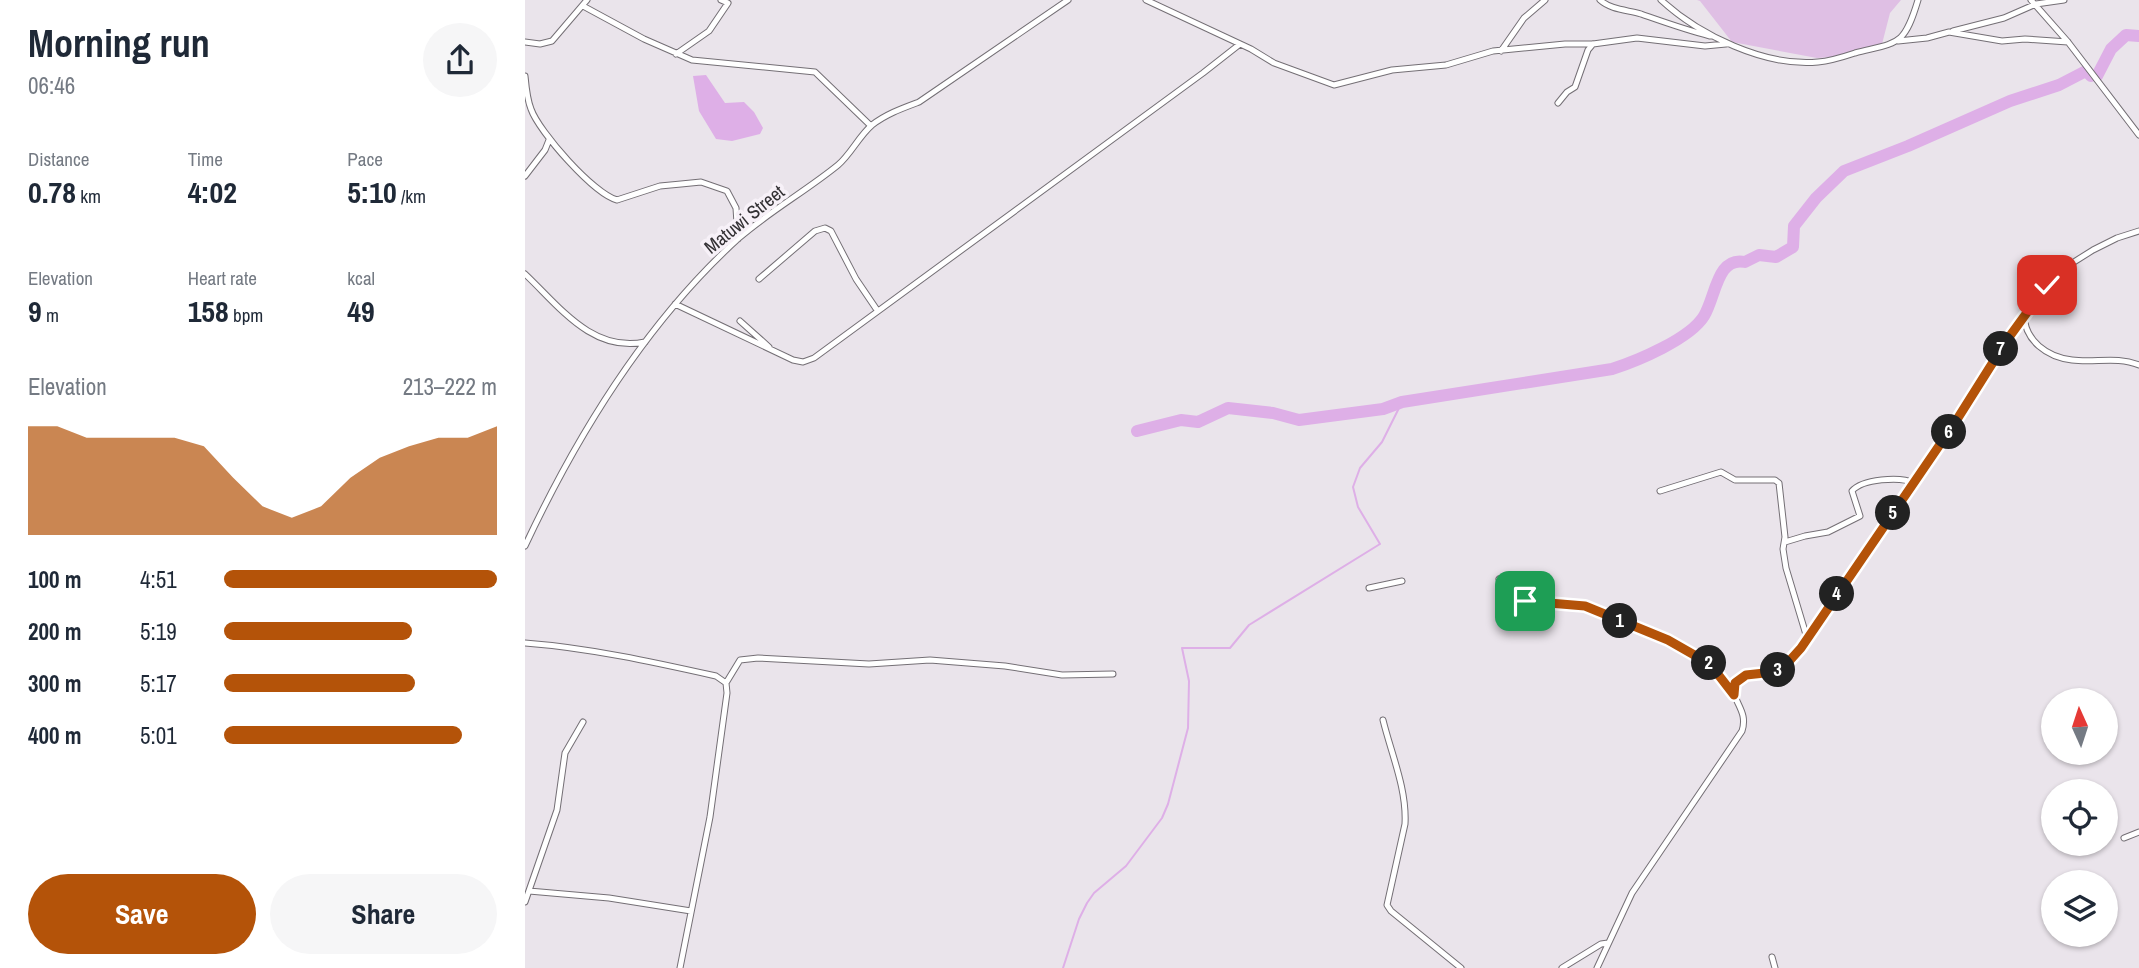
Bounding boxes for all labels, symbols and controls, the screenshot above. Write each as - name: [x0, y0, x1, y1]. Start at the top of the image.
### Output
- text: Morning run: [28, 18, 210, 69]
- button: share: [423, 23, 497, 97]
- text: 06:46: [28, 70, 75, 101]
- text: Distance: [28, 146, 89, 172]
- text: Time: [188, 146, 223, 172]
- text: Pace: [347, 146, 383, 172]
- text: 0.78: [28, 172, 76, 212]
- text: 4:02: [188, 172, 237, 212]
- text: 5:10: [347, 172, 397, 212]
- street label: Matuwi Street: [698, 178, 790, 259]
- text: km: [76, 183, 101, 209]
- text: /km: [397, 183, 426, 209]
- pin: [2017, 255, 2077, 315]
- text: Elevation: [28, 265, 93, 291]
- text: Heart rate: [188, 265, 257, 291]
- text: kcal: [347, 265, 375, 291]
- icon: check: [2028, 266, 2066, 304]
- text: 9: [28, 291, 42, 331]
- text: 158: [188, 291, 229, 331]
- text: 49: [347, 291, 375, 331]
- text: m: [42, 302, 59, 328]
- text: bpm: [229, 302, 263, 328]
- pin: 7: [1983, 332, 2019, 366]
- text: 7: [1996, 335, 2005, 361]
- text: Elevation: [28, 371, 107, 402]
- text: 213–222 m: [403, 371, 497, 402]
- pin: 6: [1931, 414, 1967, 450]
- text: 6: [1944, 418, 1953, 444]
- pin: 5: [1875, 496, 1911, 530]
- text: 5: [1888, 499, 1897, 525]
- text: 100 m: [28, 564, 81, 595]
- text: 4:51: [140, 564, 177, 595]
- pin: [1495, 571, 1555, 631]
- pin: 4: [1819, 576, 1855, 612]
- text: 4: [1832, 580, 1841, 606]
- icon: arrive: [1506, 582, 1544, 620]
- pin: 1: [1603, 604, 1637, 638]
- text: 1: [1615, 607, 1624, 633]
- text: 200 m: [28, 616, 81, 647]
- text: 5:19: [140, 616, 177, 647]
- pin: 2: [1691, 646, 1727, 680]
- text: 2: [1704, 649, 1713, 675]
- pin: 3: [1761, 652, 1795, 688]
- text: 3: [1773, 656, 1782, 682]
- text: 300 m: [28, 668, 81, 699]
- text: 5:17: [140, 668, 177, 699]
- north arrow: [2041, 688, 2117, 765]
- map controls: [2041, 688, 2118, 947]
- text: 400 m: [28, 720, 81, 751]
- text: 5:01: [140, 720, 177, 751]
- button: locate: [2041, 779, 2118, 856]
- button: layers: [2041, 870, 2118, 947]
- button: Save: [28, 874, 256, 954]
- button: Share: [270, 874, 497, 954]

